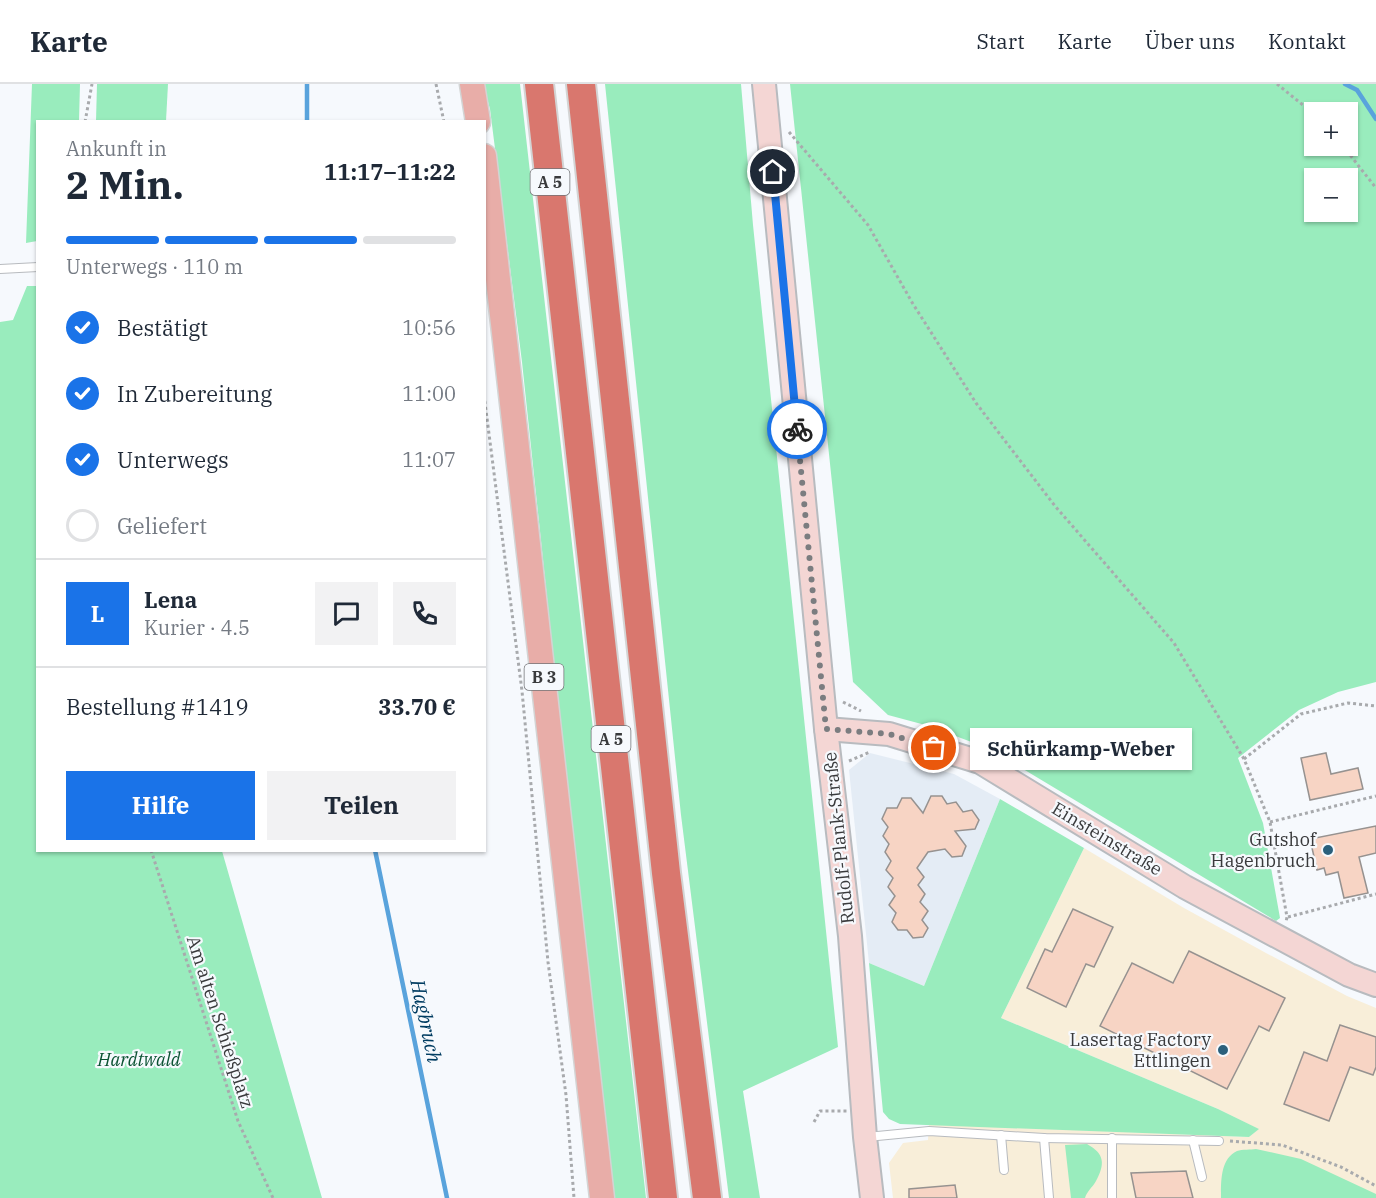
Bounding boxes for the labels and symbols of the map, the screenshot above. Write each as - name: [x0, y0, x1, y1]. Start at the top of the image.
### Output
- pin: [747, 146, 798, 197]
- road number: A 5: [530, 169, 570, 195]
- courier: [767, 399, 827, 459]
- road number: B 3: [524, 664, 564, 690]
- pin: [908, 722, 959, 773]
- road number: A 5: [592, 726, 630, 752]
- callout: Schürkamp-Weber: [970, 727, 1192, 769]
- street label: Rudolf-Plank-Straße: [818, 751, 859, 925]
- street label: Einsteinstraße: [1048, 797, 1167, 881]
- place label: Gutshof Hagenbruch: [1211, 828, 1318, 872]
- marker: Gutshof Hagenbruch: [1321, 843, 1335, 857]
- street label: Am alten Schießplatz: [182, 933, 259, 1111]
- water label: Hagbruch: [404, 976, 448, 1065]
- place label: Lasertag Factory Ettlingen: [1070, 1028, 1211, 1072]
- marker: Lasertag Factory Ettlingen: [1216, 1043, 1230, 1057]
- park label: Hardtwald: [96, 1048, 181, 1071]

